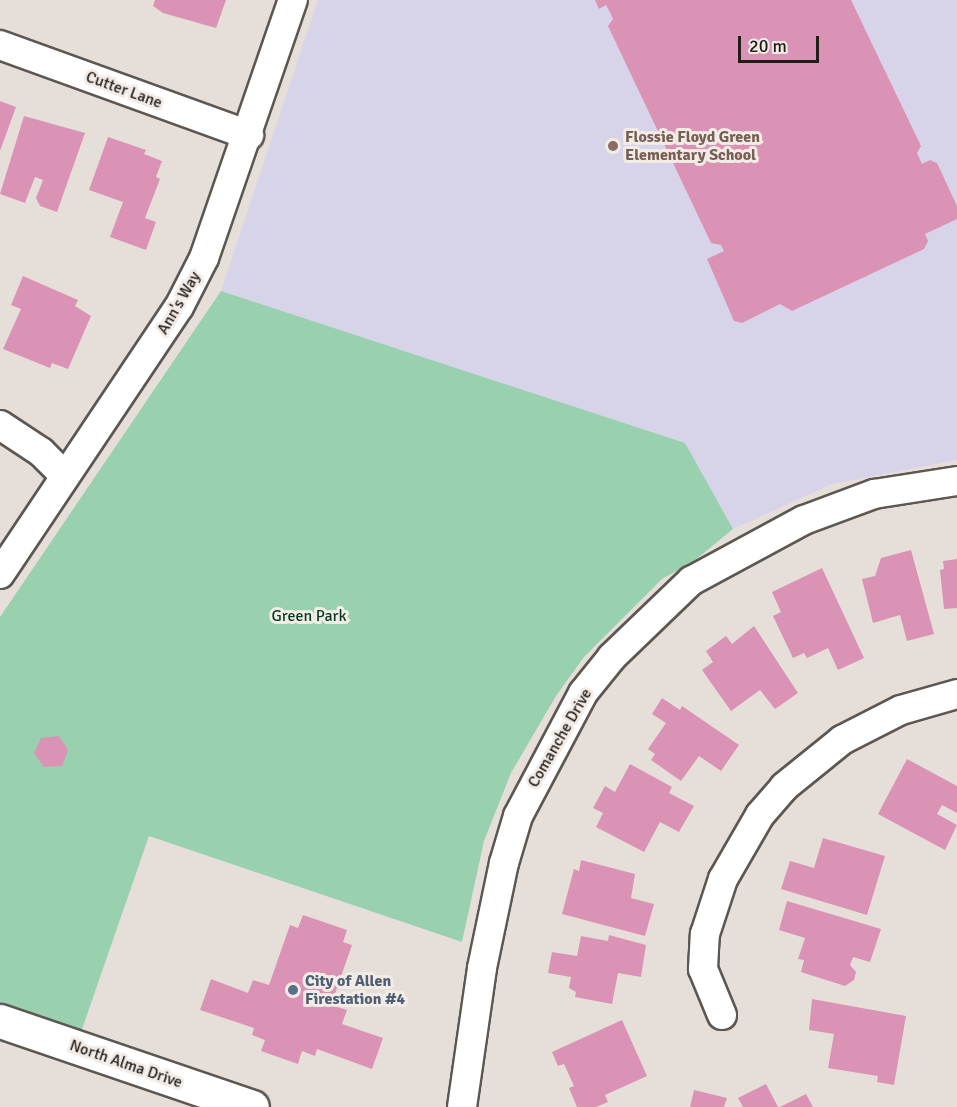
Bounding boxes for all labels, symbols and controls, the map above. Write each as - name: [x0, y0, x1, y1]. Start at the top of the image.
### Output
- scale bar: [741, 24, 822, 62]
- text: 20 m: [749, 35, 787, 57]
- street label: Cutter Lane: [83, 67, 165, 113]
- place label: Flossie Floyd Green Elementary School: [625, 127, 760, 165]
- marker: Flossie Floyd Green Elementary School: [606, 139, 620, 153]
- street label: Ann's Way: [153, 268, 205, 338]
- park label: Green Park: [272, 606, 346, 626]
- street label: Comanche Drive: [524, 685, 596, 791]
- place label: City of Allen Firestation #4: [305, 971, 405, 1009]
- marker: City of Allen Firestation #4: [286, 983, 300, 997]
- street label: North Alma Drive: [67, 1036, 185, 1092]

